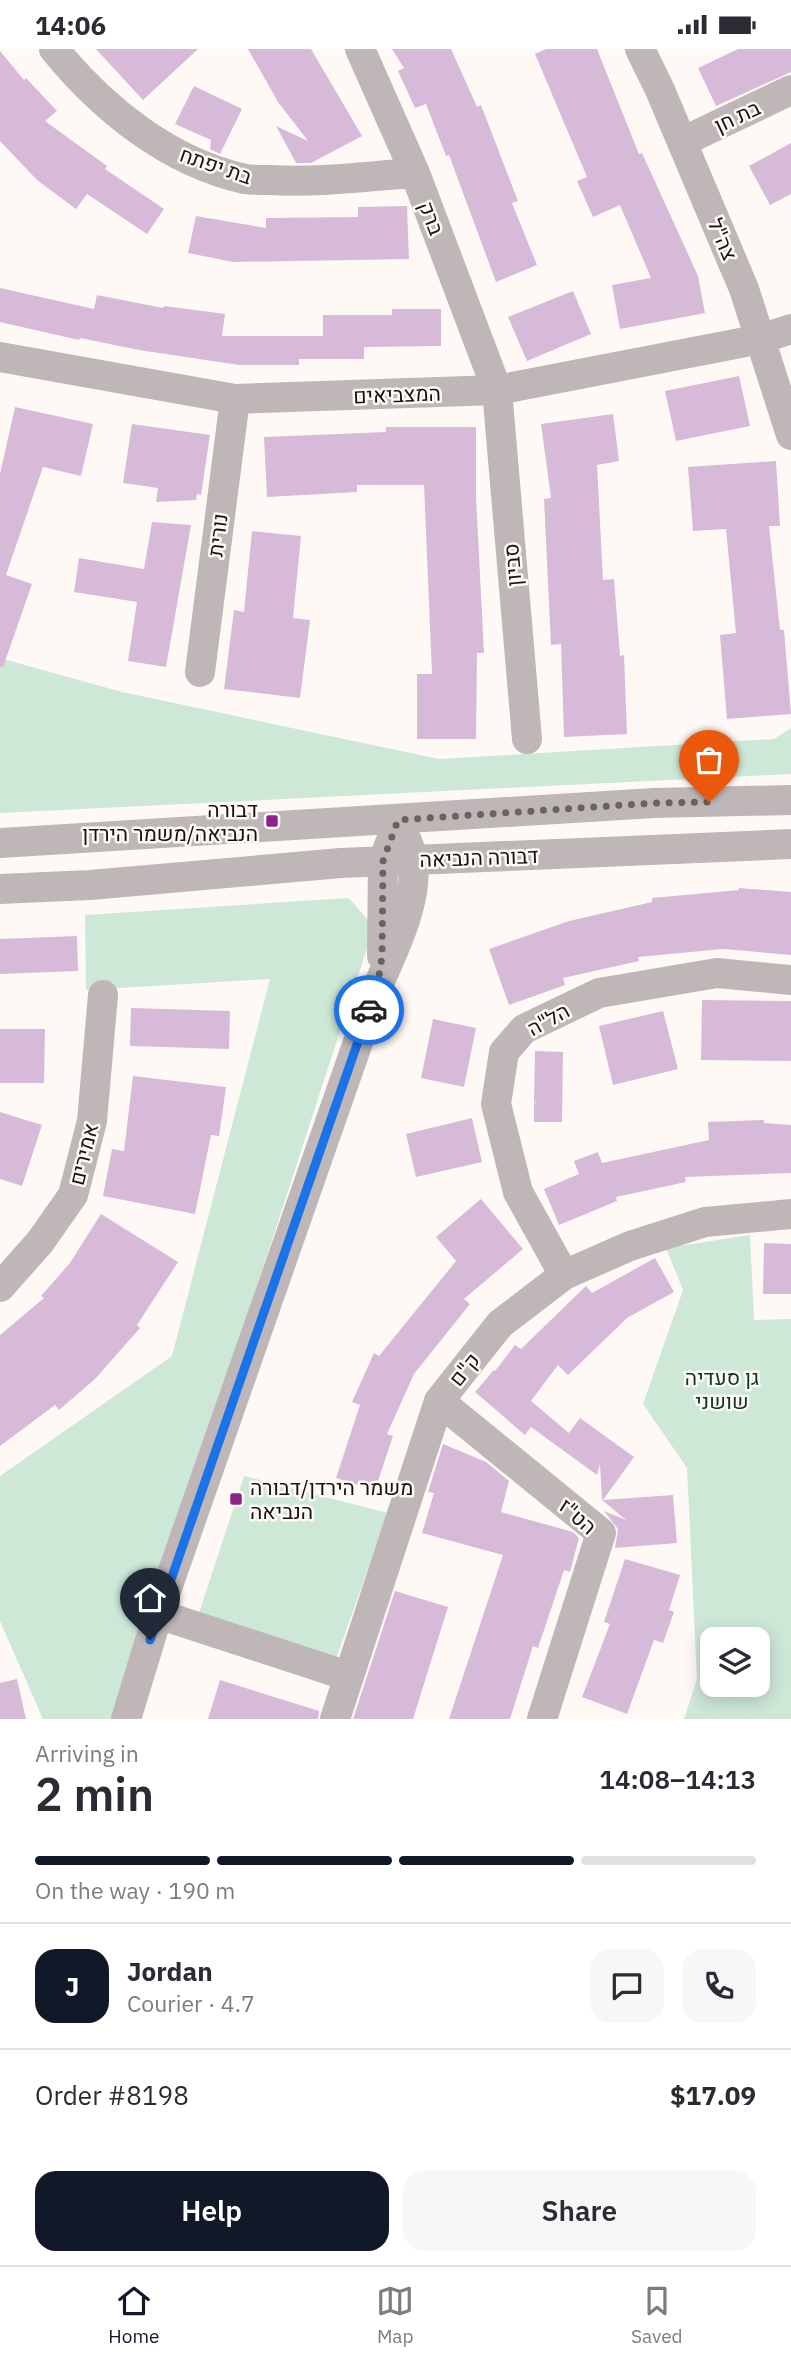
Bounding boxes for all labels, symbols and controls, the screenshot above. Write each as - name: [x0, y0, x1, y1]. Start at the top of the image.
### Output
- text: 14:06: [35, 8, 106, 42]
- street label: בת חן: [709, 93, 765, 139]
- street label: בת יפתח: [176, 140, 256, 190]
- street label: ברק: [413, 197, 451, 239]
- street label: צה"ל: [702, 214, 744, 264]
- street label: המצביאים: [353, 378, 441, 410]
- street label: נורית: [200, 512, 234, 558]
- street label: סביון: [496, 542, 528, 588]
- pin: [679, 730, 739, 802]
- icon: bag: [690, 741, 728, 779]
- place label: דבורה הנביאה/משמר הירדן: [82, 795, 258, 847]
- marker: דבורה הנביאה/משמר הירדן: [264, 813, 280, 829]
- street label: דבורה הנביאה: [419, 841, 539, 873]
- courier: [334, 975, 404, 1045]
- icon: car: [350, 991, 388, 1029]
- street label: הל"ה: [522, 996, 574, 1042]
- street label: אמירים: [62, 1120, 104, 1188]
- street label: ק"ם: [442, 1347, 486, 1391]
- park label: גן סעדיה שושני: [685, 1363, 759, 1415]
- place label: משמר הירדן/דבורה הנביאה: [250, 1473, 413, 1525]
- marker: משמר הירדן/דבורה הנביאה: [228, 1491, 244, 1507]
- street label: הט"ז: [553, 1492, 603, 1540]
- pin: [120, 1568, 180, 1640]
- icon: home: [131, 1579, 169, 1617]
- map controls: [700, 1627, 770, 1697]
- button: layers: [700, 1627, 770, 1697]
- text: Arriving in: [35, 1738, 139, 1768]
- text: 14:08–14:13: [599, 1762, 756, 1796]
- text: 2 min: [35, 1764, 154, 1824]
- text: On the way · 190 m: [35, 1875, 235, 1905]
- button: chat: [590, 1949, 664, 2023]
- button: phone: [682, 1949, 756, 2023]
- text: Jordan: [127, 1954, 213, 1988]
- text: J: [65, 1969, 79, 2003]
- text: Courier · 4.7: [127, 1988, 255, 2018]
- text: Order #8198: [35, 2078, 189, 2112]
- text: $17.09: [670, 2078, 756, 2112]
- button: Help: [35, 2171, 389, 2251]
- button: Share: [403, 2171, 756, 2251]
- tab: Home: [108, 2282, 159, 2348]
- tab: Map: [376, 2282, 414, 2348]
- tab: Saved: [631, 2282, 683, 2348]

